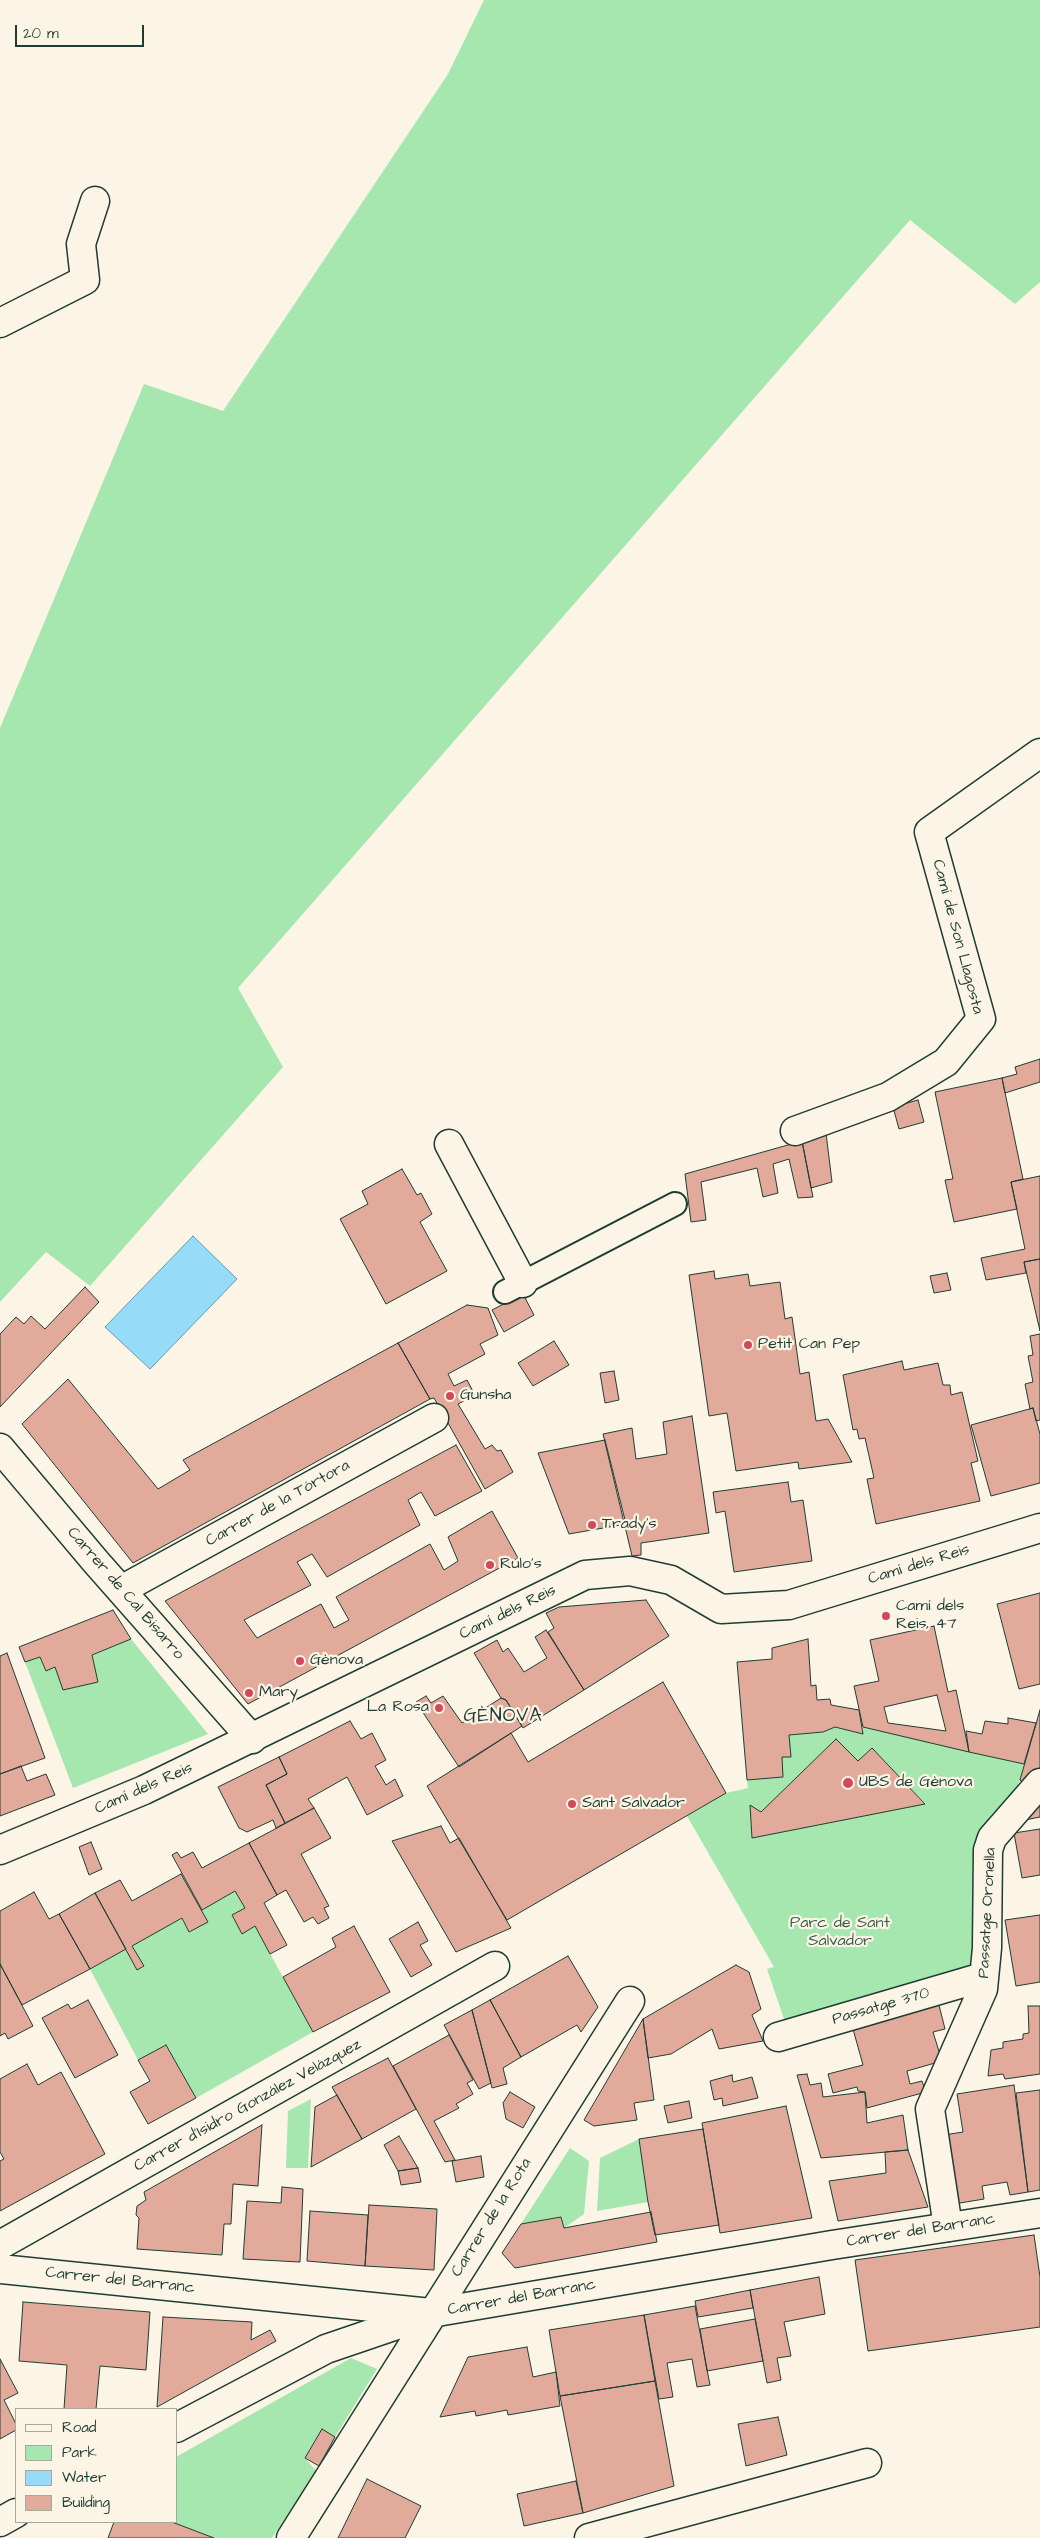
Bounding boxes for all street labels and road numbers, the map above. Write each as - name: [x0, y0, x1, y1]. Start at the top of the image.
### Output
- street label: Camí de Son Llagosta: [927, 858, 987, 1016]
- street label: Carrer de la Tórtora: [203, 1456, 353, 1552]
- street label: Carrer de Cal Bisarro: [62, 1524, 188, 1664]
- street label: Camí dels Reis: [866, 1540, 972, 1590]
- street label: Camí dels Reis: [457, 1581, 559, 1645]
- street label: Camí dels Reis: [92, 1759, 196, 1819]
- street label: Passatge Oronella: [975, 1847, 1001, 1979]
- street label: Passatge 370: [830, 1984, 932, 2030]
- street label: Carrer d'Isidro González Velázquez: [131, 2035, 365, 2177]
- street label: Carrer de la Rota: [448, 2155, 536, 2281]
- street label: Carrer del Barranc: [845, 2210, 997, 2252]
- street label: Carrer del Barranc: [44, 2264, 196, 2298]
- street label: Carrer del Barranc: [446, 2276, 598, 2320]

